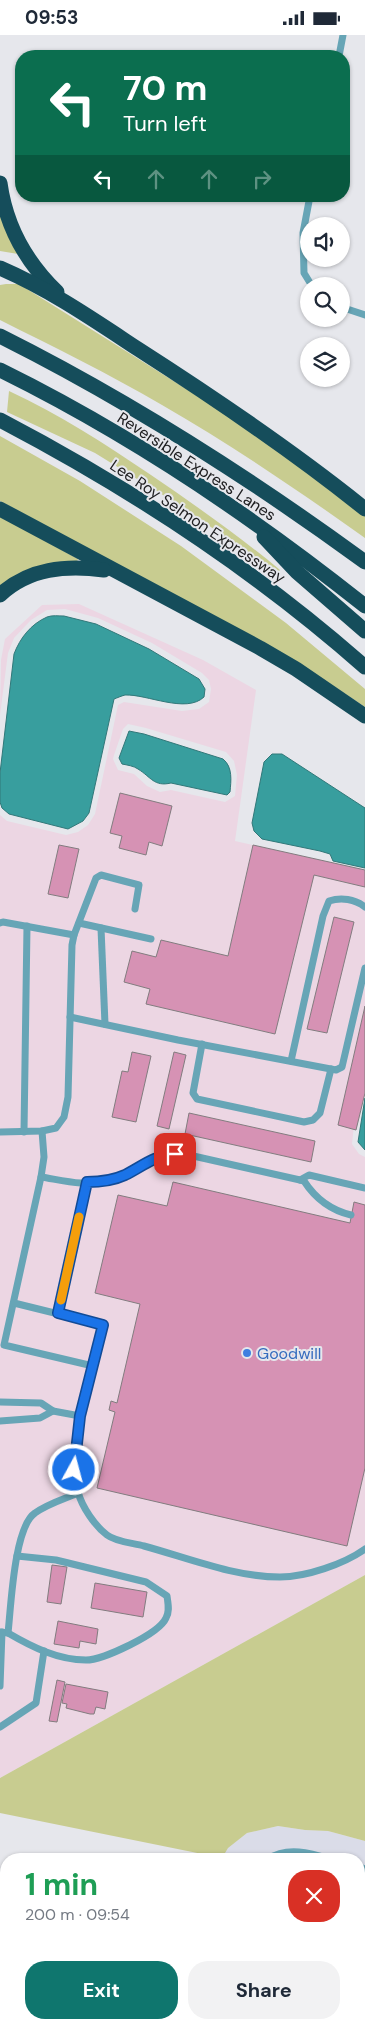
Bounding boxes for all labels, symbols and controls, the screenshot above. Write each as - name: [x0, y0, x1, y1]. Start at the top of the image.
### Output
- text: 09:53: [25, 5, 79, 30]
- text: 70 m: [123, 65, 207, 111]
- icon: left: [40, 70, 105, 135]
- text: Turn left: [123, 109, 207, 138]
- icon: left: [89, 165, 117, 193]
- icon: ahead: [142, 165, 170, 193]
- icon: ahead: [195, 165, 223, 193]
- icon: right: [248, 165, 276, 193]
- map controls: [300, 217, 350, 387]
- button: sound: [300, 217, 350, 267]
- button: search: [300, 277, 350, 327]
- button: layers: [300, 337, 350, 387]
- street label: Reversible Express Lanes: [113, 407, 280, 526]
- street label: Lee Roy Selmon Expressway: [106, 455, 290, 588]
- pin: [154, 1133, 196, 1175]
- icon: arrive: [161, 1140, 189, 1168]
- place label: Goodwill: [257, 1343, 321, 1364]
- marker: Goodwill: [241, 1347, 253, 1359]
- position arrow: [47, 1443, 99, 1495]
- text: 1 min: [25, 1865, 98, 1904]
- button: close: [288, 1870, 340, 1922]
- text: 200 m · 09:54: [25, 1904, 130, 1925]
- button: Exit: [25, 1961, 178, 2019]
- button: Share: [188, 1961, 340, 2019]

